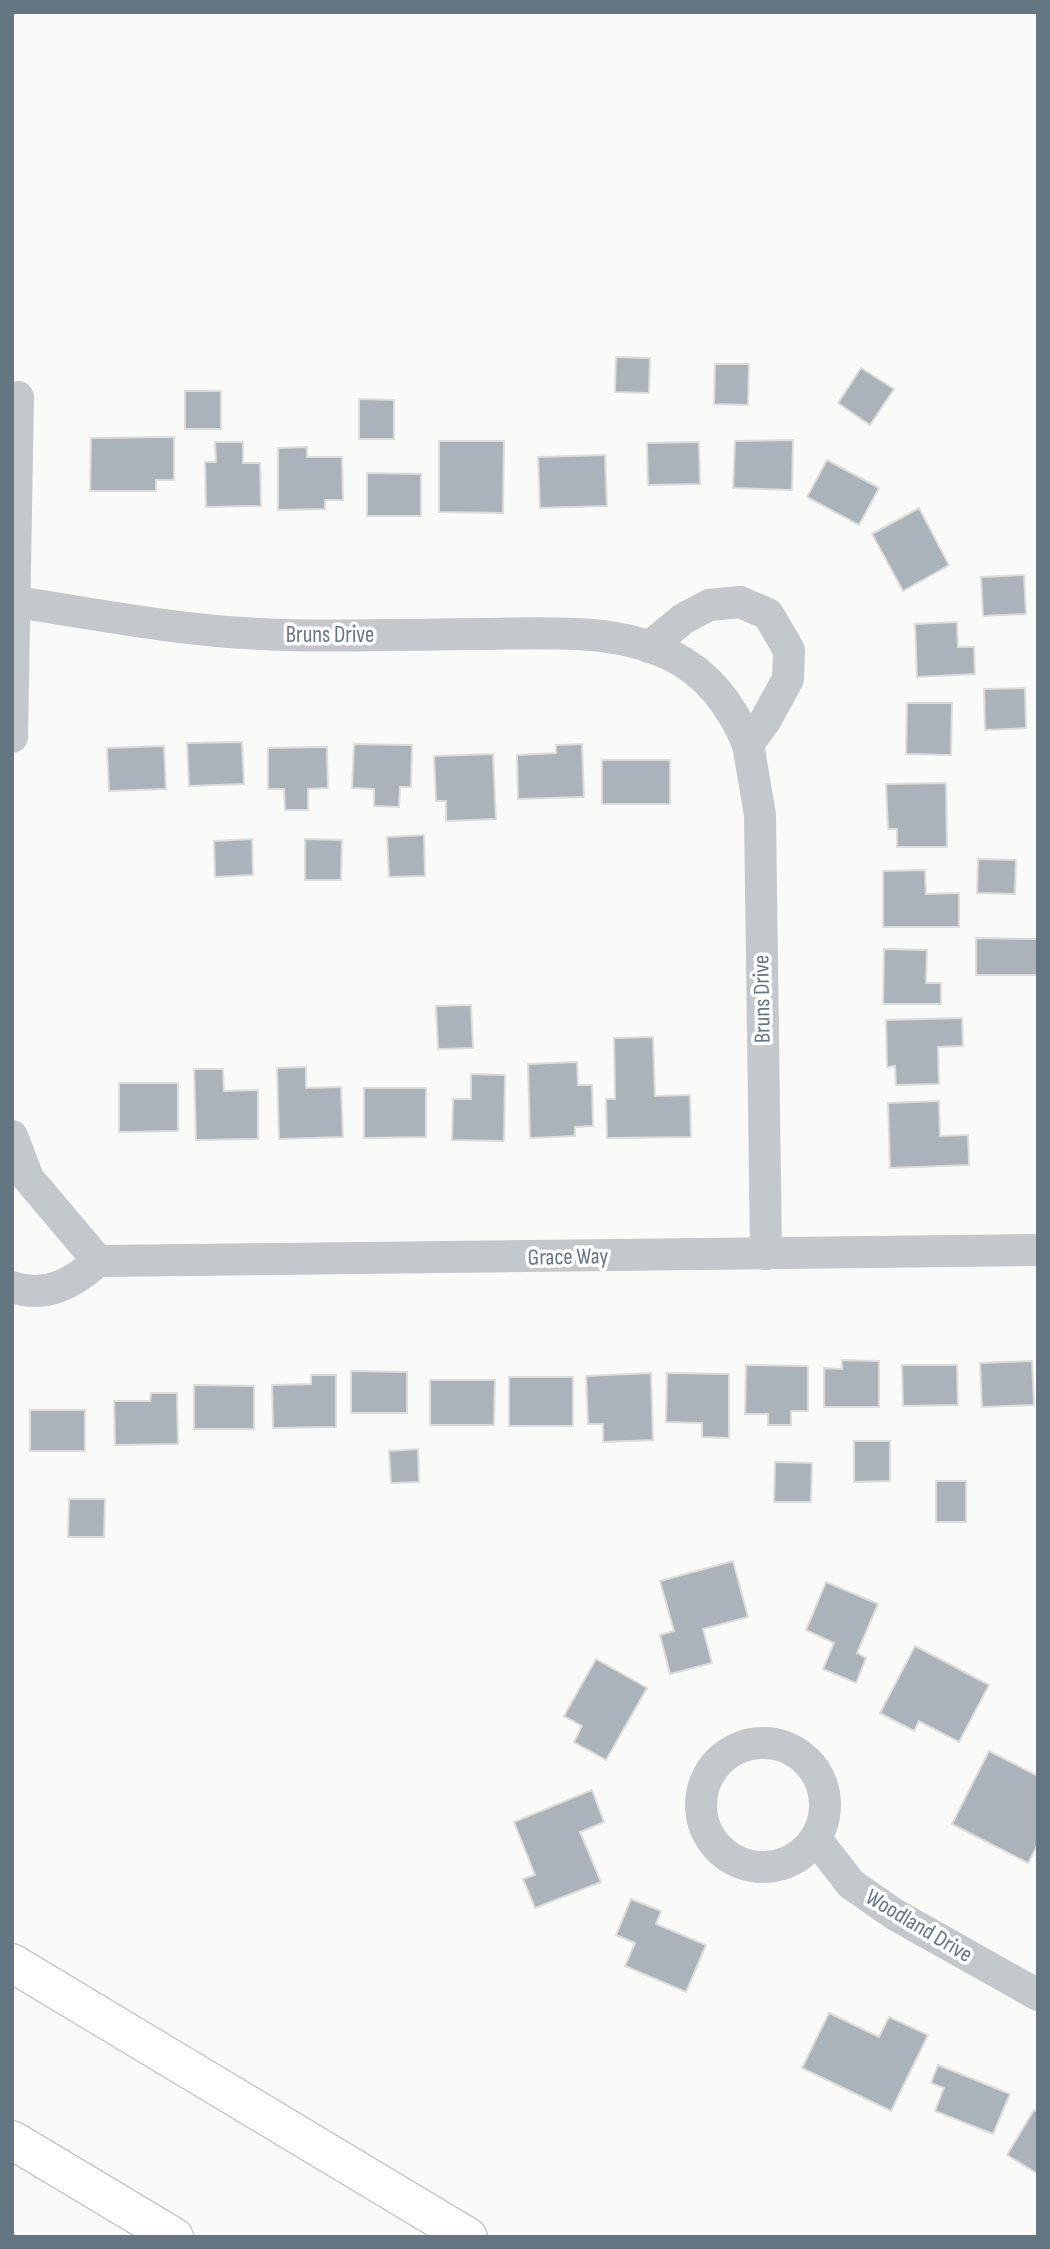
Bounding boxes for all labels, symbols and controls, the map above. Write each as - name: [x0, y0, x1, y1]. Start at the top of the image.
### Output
- street label: Bruns Drive: [286, 621, 374, 649]
- street label: Bruns Drive: [747, 955, 777, 1043]
- street label: Grace Way: [527, 1242, 609, 1272]
- street label: Woodland Drive: [861, 1883, 977, 1969]

